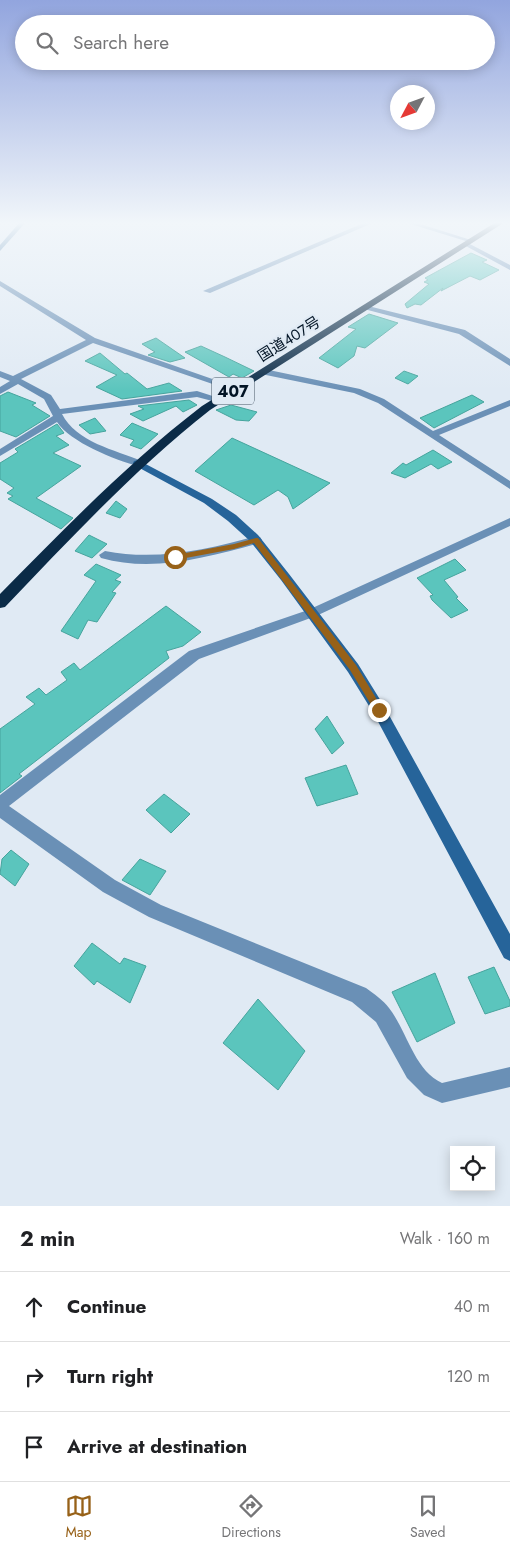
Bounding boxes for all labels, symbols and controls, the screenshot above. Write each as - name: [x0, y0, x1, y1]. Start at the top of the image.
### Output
- search box: [15, 15, 495, 70]
- icon: search: [33, 29, 61, 57]
- text: Search here: [73, 29, 169, 56]
- north arrow: [390, 85, 435, 130]
- street label: 国道407号: [253, 311, 325, 367]
- road number: 407: [212, 378, 254, 404]
- route start: [164, 546, 187, 569]
- route end: [368, 699, 391, 722]
- map controls: [450, 1146, 495, 1191]
- button: locate: [450, 1146, 495, 1191]
- text: 2 min: [20, 1224, 75, 1254]
- text: Walk · 160 m: [400, 1227, 490, 1250]
- icon: ahead: [20, 1293, 48, 1321]
- text: Continue: [67, 1293, 146, 1320]
- text: 40 m: [454, 1295, 490, 1318]
- icon: right: [20, 1363, 48, 1391]
- text: Turn right: [67, 1363, 153, 1390]
- text: 120 m: [447, 1365, 490, 1388]
- icon: arrive: [20, 1433, 48, 1461]
- text: Arrive at destination: [67, 1433, 247, 1460]
- tab: Map: [65, 1492, 93, 1542]
- tab: Directions: [222, 1492, 281, 1542]
- tab: Saved: [410, 1492, 445, 1542]

